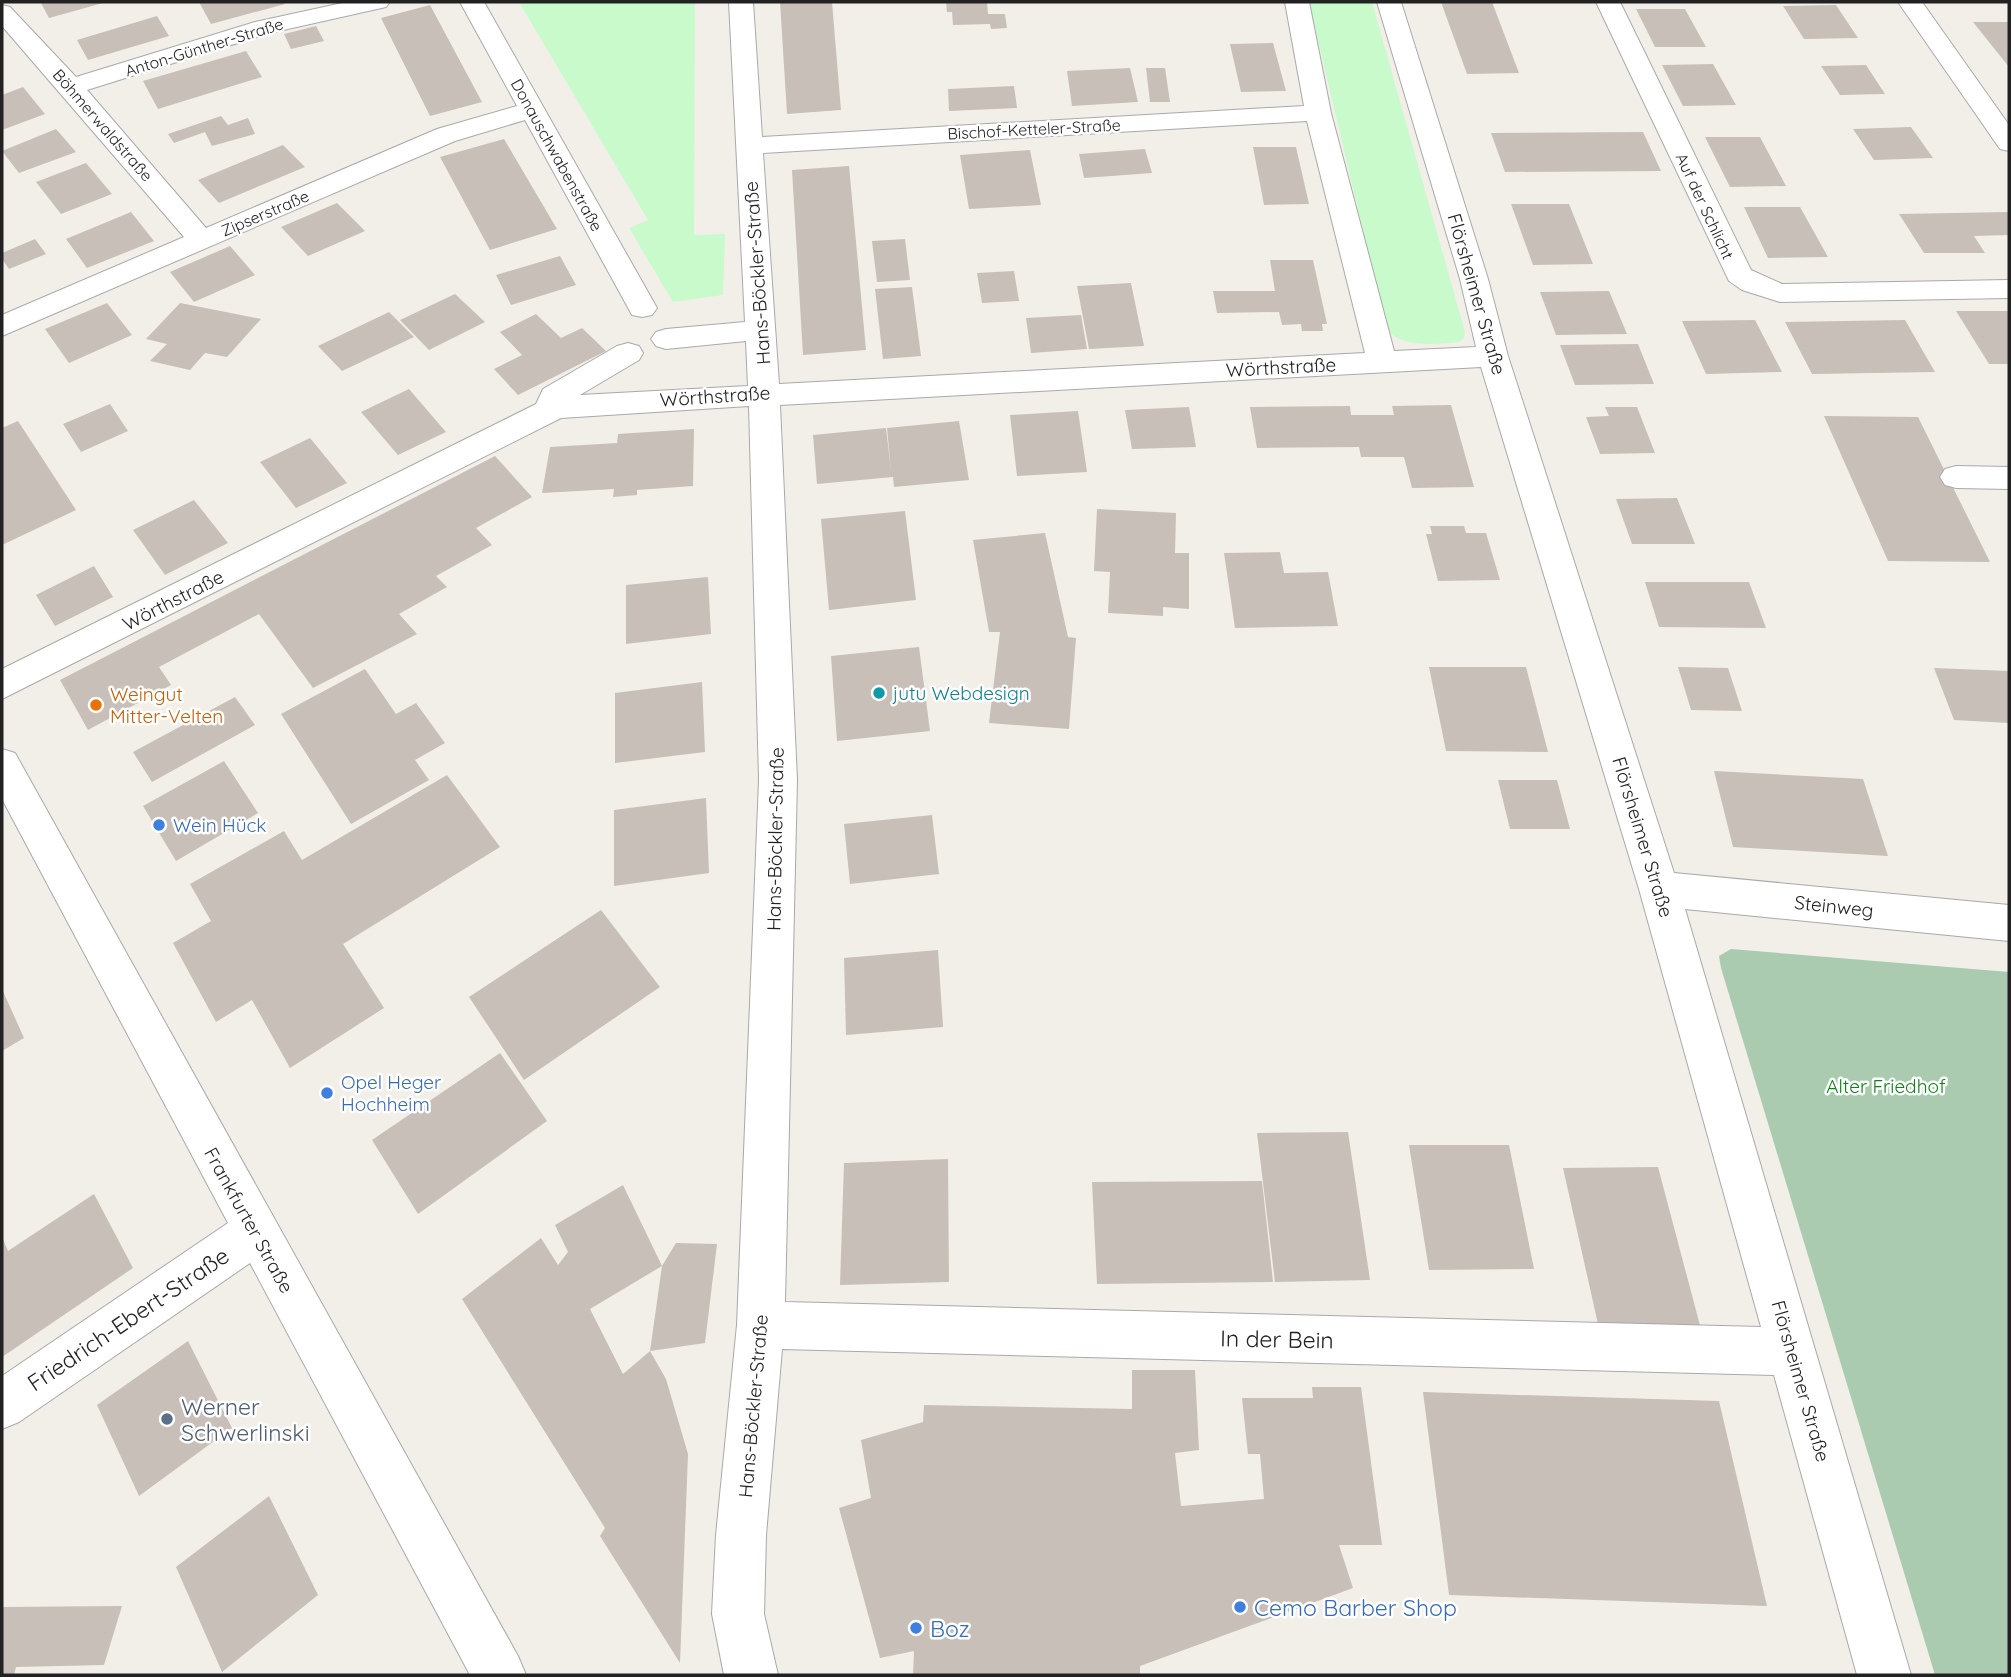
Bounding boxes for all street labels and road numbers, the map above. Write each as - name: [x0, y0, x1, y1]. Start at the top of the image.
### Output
- street label: Anton-Günther-Straße: [122, 13, 286, 81]
- street label: Böhmerwaldstraße: [49, 65, 157, 185]
- street label: Donauschwabenstraße: [507, 75, 607, 235]
- street label: Bischof-Ketteler-Straße: [947, 114, 1121, 144]
- street label: Auf der Schlicht: [1672, 150, 1738, 262]
- street label: Hans-Böckler-Straße: [739, 180, 775, 366]
- street label: Zipserstraße: [218, 186, 312, 240]
- street label: Flörsheimer Straße: [1442, 210, 1512, 378]
- street label: Wörthstraße: [1225, 352, 1337, 382]
- street label: Wörthstraße: [659, 380, 771, 412]
- street label: Wörthstraße: [118, 564, 228, 636]
- street label: Hans-Böckler-Straße: [761, 747, 789, 931]
- street label: Flörsheimer Straße: [1607, 754, 1679, 920]
- street label: Steinweg: [1793, 890, 1875, 922]
- street label: Frankfurter Straße: [199, 1143, 299, 1297]
- street label: Friedrich-Ebert-Straße: [22, 1241, 234, 1397]
- street label: Flörsheimer Straße: [1766, 1297, 1836, 1465]
- street label: Hans-Böckler-Straße: [733, 1313, 773, 1499]
- street label: In der Bein: [1220, 1324, 1334, 1354]

